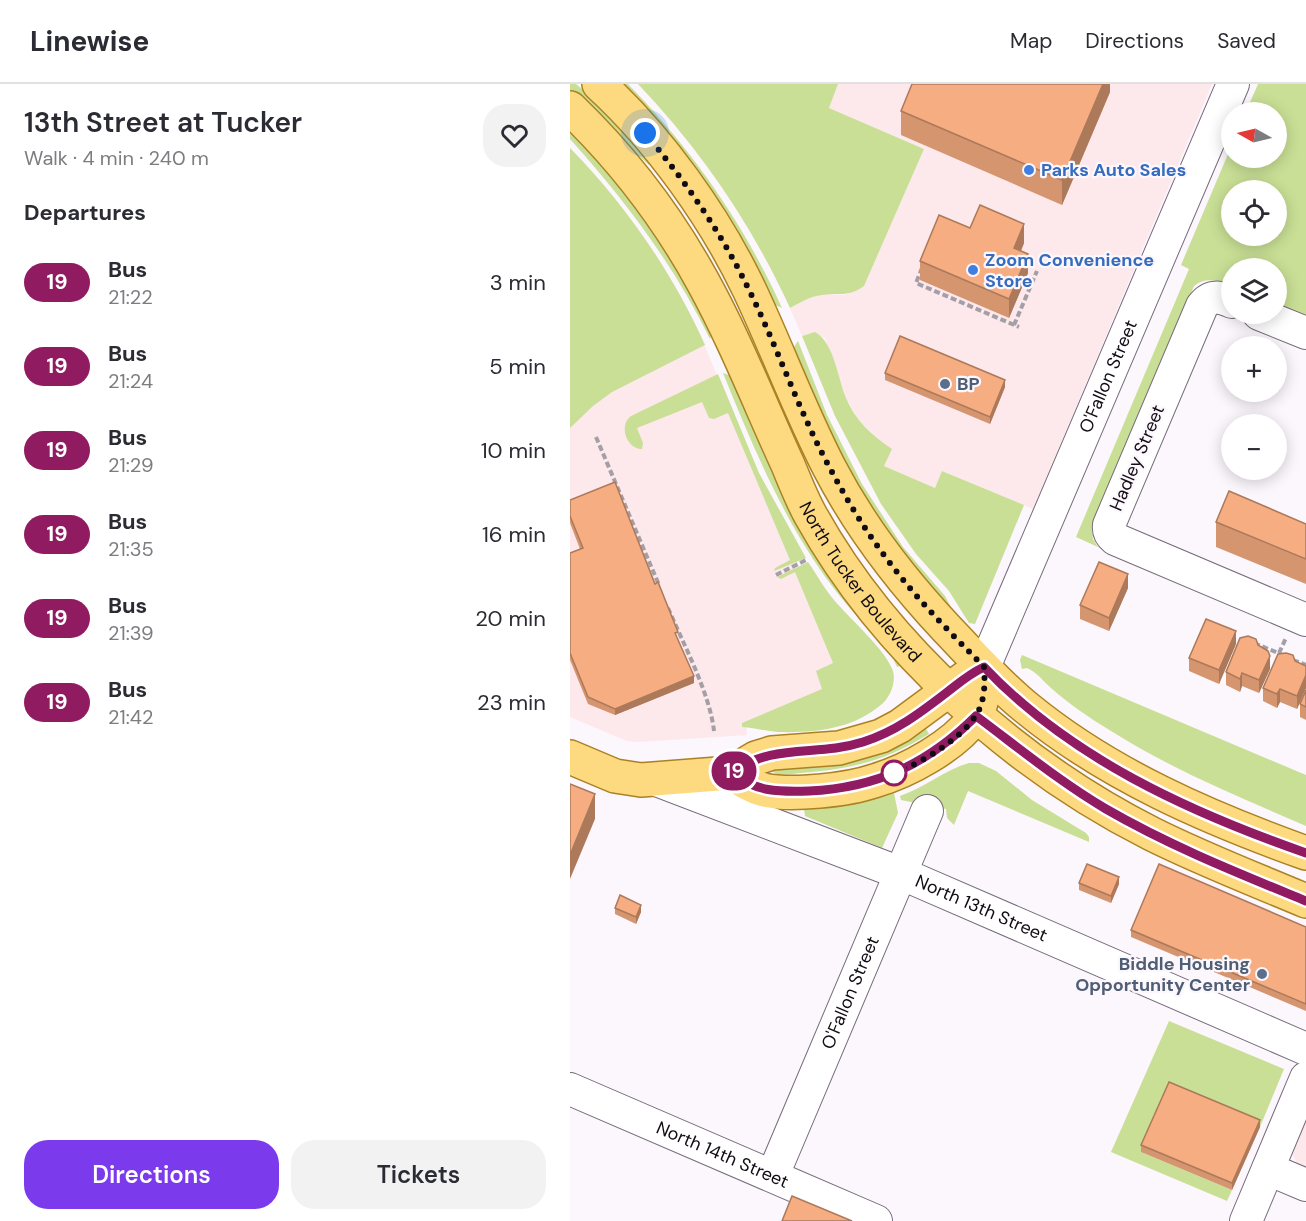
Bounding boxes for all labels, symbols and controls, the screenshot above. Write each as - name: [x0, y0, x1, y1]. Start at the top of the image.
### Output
- text: Linewise: [30, 23, 149, 60]
- text: Map: [1010, 27, 1052, 55]
- text: Directions: [1085, 27, 1184, 55]
- text: Saved: [1217, 27, 1276, 55]
- north arrow: [1221, 102, 1287, 168]
- map controls: [1221, 102, 1287, 480]
- text: 13th Street at Tucker: [24, 104, 302, 141]
- button: heart: [483, 104, 546, 167]
- your location: [630, 118, 660, 148]
- text: Walk · 4 min · 240 m: [24, 145, 209, 171]
- place label: Parks Auto Sales: [1041, 158, 1186, 182]
- marker: Parks Auto Sales: [1022, 163, 1036, 177]
- button: locate: [1221, 180, 1287, 246]
- text: Departures: [24, 198, 146, 227]
- place label: Zoom Convenience Store: [985, 248, 1154, 293]
- text: Bus: [108, 255, 147, 284]
- button: layers: [1221, 258, 1287, 324]
- marker: Zoom Convenience Store: [966, 263, 980, 277]
- text: 19: [47, 268, 67, 296]
- text: 3 min: [490, 268, 546, 297]
- text: 21:22: [108, 284, 153, 310]
- street label: O'Fallon Street: [1073, 316, 1143, 437]
- button: +: [1221, 336, 1287, 402]
- text: Bus: [108, 339, 147, 368]
- text: 19: [47, 352, 67, 380]
- text: 5 min: [489, 352, 546, 381]
- text: 21:24: [108, 368, 153, 394]
- place label: BP: [957, 372, 980, 396]
- marker: BP: [938, 377, 952, 391]
- street label: Hadley Street: [1104, 401, 1170, 515]
- button: −: [1221, 414, 1287, 480]
- text: Bus: [108, 423, 147, 452]
- text: 19: [47, 436, 67, 464]
- text: 10 min: [481, 436, 546, 465]
- text: 21:29: [108, 452, 154, 478]
- street label: North Tucker Boulevard: [793, 498, 927, 668]
- text: Bus: [108, 507, 147, 536]
- text: 19: [47, 520, 67, 548]
- text: 16 min: [482, 520, 546, 549]
- text: 21:35: [108, 536, 154, 562]
- text: Bus: [108, 591, 147, 620]
- text: 19: [47, 604, 67, 632]
- text: 20 min: [475, 604, 546, 633]
- text: 21:39: [108, 620, 154, 646]
- text: Bus: [108, 675, 147, 704]
- text: 19: [47, 688, 67, 716]
- text: 23 min: [477, 688, 546, 717]
- text: 21:42: [108, 704, 153, 730]
- line badge: 19: [707, 752, 761, 790]
- text: 19: [724, 757, 744, 785]
- unlabelled marker: [881, 760, 907, 786]
- street label: North 13th Street: [912, 869, 1051, 947]
- street label: O'Fallon Street: [816, 932, 885, 1053]
- place label: Biddle Housing Opportunity Center: [1075, 952, 1250, 997]
- marker: Biddle Housing Opportunity Center: [1255, 967, 1269, 981]
- street label: North 14th Street: [653, 1116, 792, 1194]
- button: Directions: [24, 1140, 279, 1209]
- button: Tickets: [291, 1140, 546, 1209]

